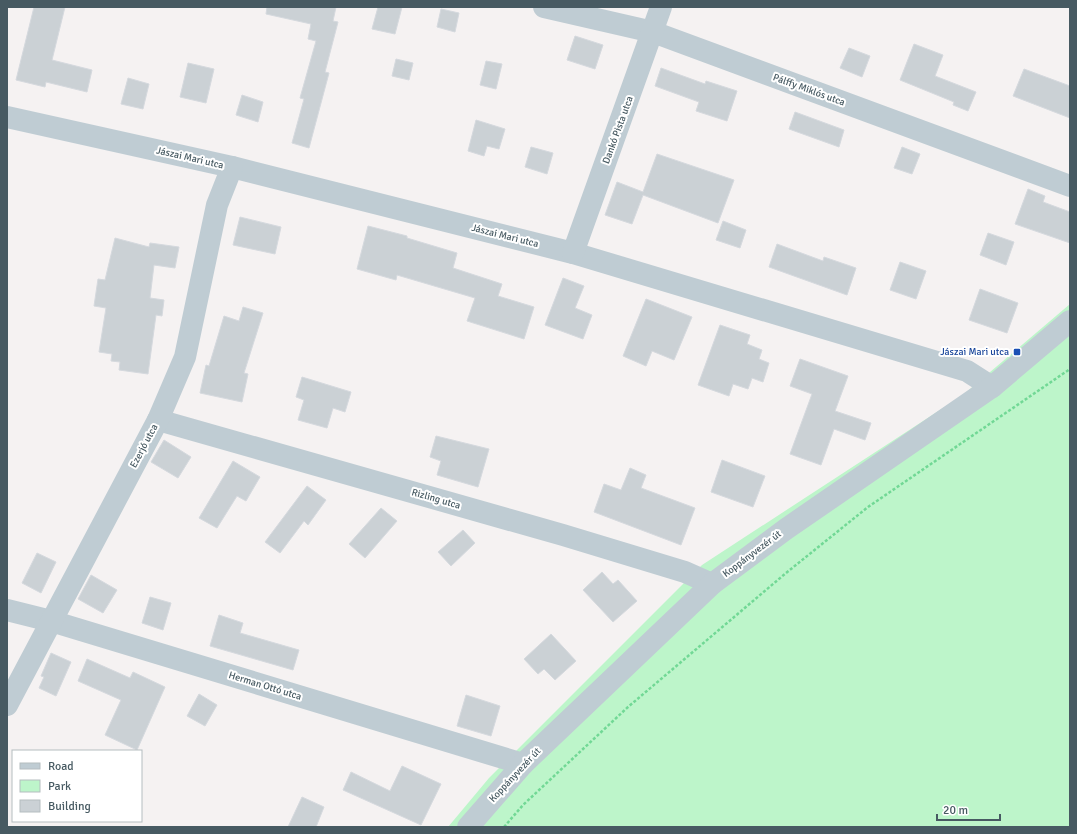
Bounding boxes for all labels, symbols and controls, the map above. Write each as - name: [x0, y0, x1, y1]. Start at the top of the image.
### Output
- street label: Pálffy Miklós utca: [771, 71, 847, 109]
- street label: Dankó Pista utca: [600, 94, 636, 166]
- street label: Jászai Mari utca: [155, 144, 225, 172]
- street label: Jászai Mari utca: [470, 222, 540, 250]
- place label: Jászai Mari utca: [940, 346, 1009, 358]
- marker: Jászai Mari utca: [1012, 347, 1022, 357]
- street label: Ezerjó utca: [128, 422, 160, 470]
- street label: Rizling utca: [410, 486, 462, 512]
- street label: Koppányvezér út: [720, 528, 784, 580]
- street label: Herman Ottó utca: [227, 669, 303, 703]
- street label: Koppányvezér út: [487, 745, 544, 805]
- legend: [12, 750, 142, 822]
- text: Road: [48, 759, 74, 774]
- text: Park: [48, 779, 71, 794]
- scale bar: [937, 796, 1000, 822]
- text: Building: [48, 799, 91, 814]
- text: 20 m: [943, 803, 968, 818]

